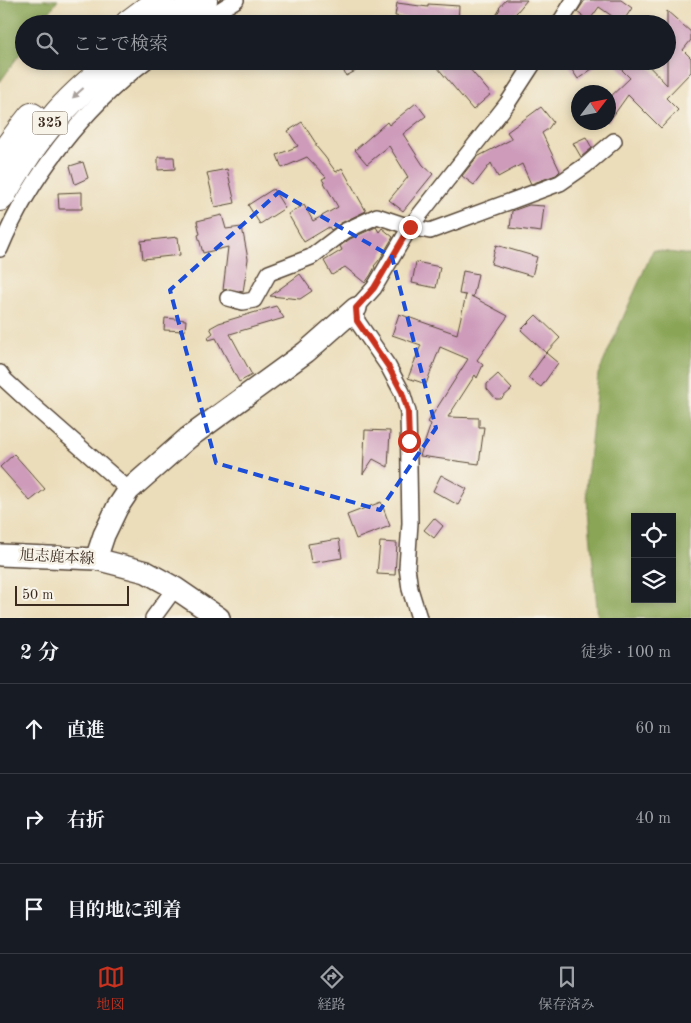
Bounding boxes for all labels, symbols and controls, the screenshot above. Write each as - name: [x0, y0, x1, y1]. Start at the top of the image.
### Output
- search box: [15, 15, 676, 70]
- icon: search: [33, 29, 61, 57]
- text: ここで検索: [73, 36, 168, 55]
- north arrow: [571, 85, 616, 130]
- one-way arrow: [72, 88, 85, 99]
- road number: 325: [32, 112, 68, 134]
- route end: [399, 216, 422, 239]
- route start: [398, 430, 421, 453]
- map controls: [631, 513, 676, 603]
- button: locate: [631, 513, 676, 558]
- street label: 旭志鹿本線: [19, 547, 95, 567]
- button: layers: [631, 558, 676, 603]
- scale bar: [15, 583, 129, 606]
- text: 50 m: [22, 588, 53, 602]
- text: 2 分: [20, 643, 59, 664]
- text: 徒歩 · 100 m: [581, 645, 671, 661]
- icon: ahead: [20, 715, 48, 743]
- text: 60 m: [635, 721, 671, 737]
- text: 直進: [67, 722, 105, 741]
- icon: right: [20, 805, 48, 833]
- text: 40 m: [635, 811, 671, 827]
- text: 右折: [67, 812, 105, 831]
- icon: arrive: [20, 895, 48, 923]
- text: 目的地に到着: [67, 902, 181, 921]
- tab: 地図: [97, 963, 125, 1014]
- tab: 経路: [318, 963, 346, 1014]
- tab: 保存済み: [539, 963, 595, 1014]

